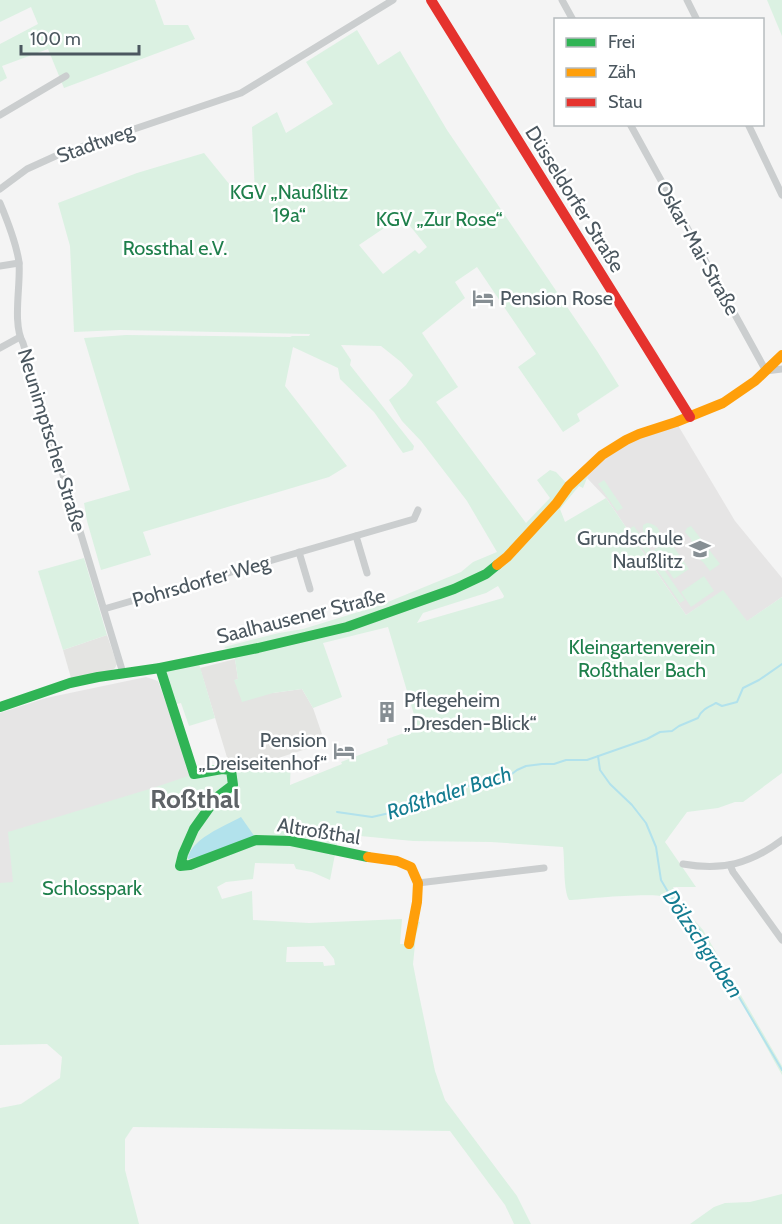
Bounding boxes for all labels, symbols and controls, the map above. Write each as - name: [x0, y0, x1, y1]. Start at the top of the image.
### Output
- scale bar: [21, 18, 140, 56]
- legend: [554, 18, 764, 126]
- text: 100 m: [30, 28, 81, 50]
- text: Frei: [608, 31, 635, 53]
- text: Zäh: [608, 61, 636, 83]
- text: Stau: [608, 91, 642, 113]
- street label: Stadtweg: [53, 118, 138, 168]
- street label: Düsseldorfer Straße: [520, 121, 630, 277]
- street label: Oskar-Mai-Straße: [651, 177, 745, 319]
- park label: KGV „Naußlitz 19a“: [230, 180, 348, 227]
- park label: KGV „Zur Rose“: [376, 207, 502, 231]
- park label: Rossthal e.V.: [123, 236, 227, 260]
- hotel icon: Pension Rose: [471, 286, 495, 310]
- place label: Pension Rose: [500, 286, 613, 310]
- street label: Neunimptscher Straße: [13, 346, 91, 534]
- place label: Grundschule Naußlitz: [577, 526, 683, 573]
- school or university icon: Grundschule Naußlitz: [688, 537, 712, 561]
- street label: Pohrsdorfer Weg: [130, 550, 273, 612]
- street label: Saalhausener Straße: [214, 583, 388, 649]
- park label: Kleingartenverein Roßthaler Bach: [569, 635, 715, 682]
- place label: Pflegeheim „Dresden-Blick“: [404, 688, 536, 735]
- building icon: Pflegeheim „Dresden-Blick“: [375, 700, 399, 724]
- place label: Pension „Dreiseitenhof“: [199, 728, 327, 775]
- hotel icon: Pension „Dreiseitenhof“: [332, 739, 356, 763]
- water label: Roßthaler Bach: [383, 761, 514, 824]
- district label: Roßthal: [150, 783, 240, 815]
- street label: Altroßthal: [276, 813, 362, 849]
- park label: Schlosspark: [42, 876, 142, 900]
- water label: Dölzschgraben: [658, 885, 749, 1003]

